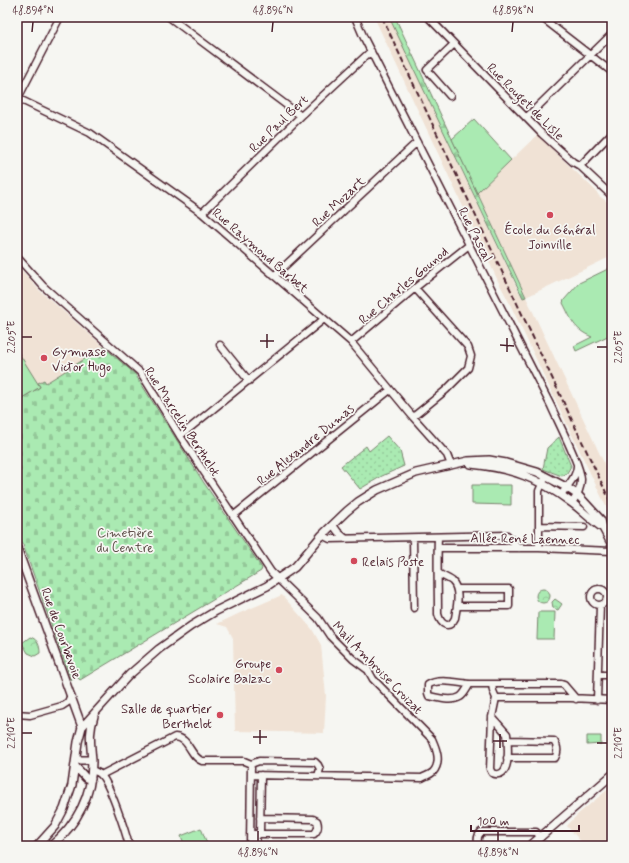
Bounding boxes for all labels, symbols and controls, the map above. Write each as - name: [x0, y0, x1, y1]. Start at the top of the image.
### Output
- text: 48.894°N: [12, 4, 54, 18]
- text: 48.896°N: [253, 4, 293, 18]
- text: 48.898°N: [493, 4, 534, 18]
- street label: Rue Rouget de Lisle: [481, 60, 567, 146]
- street label: Rue Paul Bert: [246, 92, 312, 157]
- street label: Rue Mozart: [309, 173, 369, 231]
- street label: Rue Pascal: [454, 204, 496, 265]
- street label: Rue Raymond Barbet: [208, 205, 312, 298]
- marker: École du Général Joinville: [545, 210, 555, 220]
- place label: École du Général Joinville: [505, 221, 595, 254]
- street label: Rue Charles Gounod: [356, 244, 452, 329]
- text: 2.205°E: [5, 321, 19, 353]
- text: 2.205°E: [612, 331, 626, 363]
- place label: Gymnase Victor Hugo: [52, 344, 111, 377]
- marker: Gymnase Victor Hugo: [39, 353, 49, 363]
- street label: Rue Marcelin Berthelot: [140, 364, 224, 480]
- street label: Rue Alexandre Dumas: [254, 401, 358, 490]
- park label: Cimetière du Centre: [97, 525, 153, 557]
- street label: Allée René Laennec: [470, 530, 580, 549]
- place label: Relais Poste: [362, 554, 424, 571]
- marker: Relais Poste: [349, 556, 359, 566]
- street label: Rue de Courbevoie: [36, 586, 85, 681]
- street label: Mail Ambroise Croizat: [328, 618, 426, 718]
- place label: Groupe Scolaire Balzac: [188, 656, 271, 688]
- marker: Groupe Scolaire Balzac: [274, 665, 284, 675]
- place label: Salle de quartier Berthelot: [121, 701, 212, 733]
- marker: Salle de quartier Berthelot: [215, 710, 225, 720]
- text: 2.210°E: [5, 717, 19, 749]
- text: 2.210°E: [612, 727, 626, 759]
- scale bar: [471, 807, 579, 833]
- text: 100 m: [477, 814, 509, 830]
- text: 48.896°N: [238, 846, 278, 860]
- text: 48.898°N: [478, 846, 519, 860]

